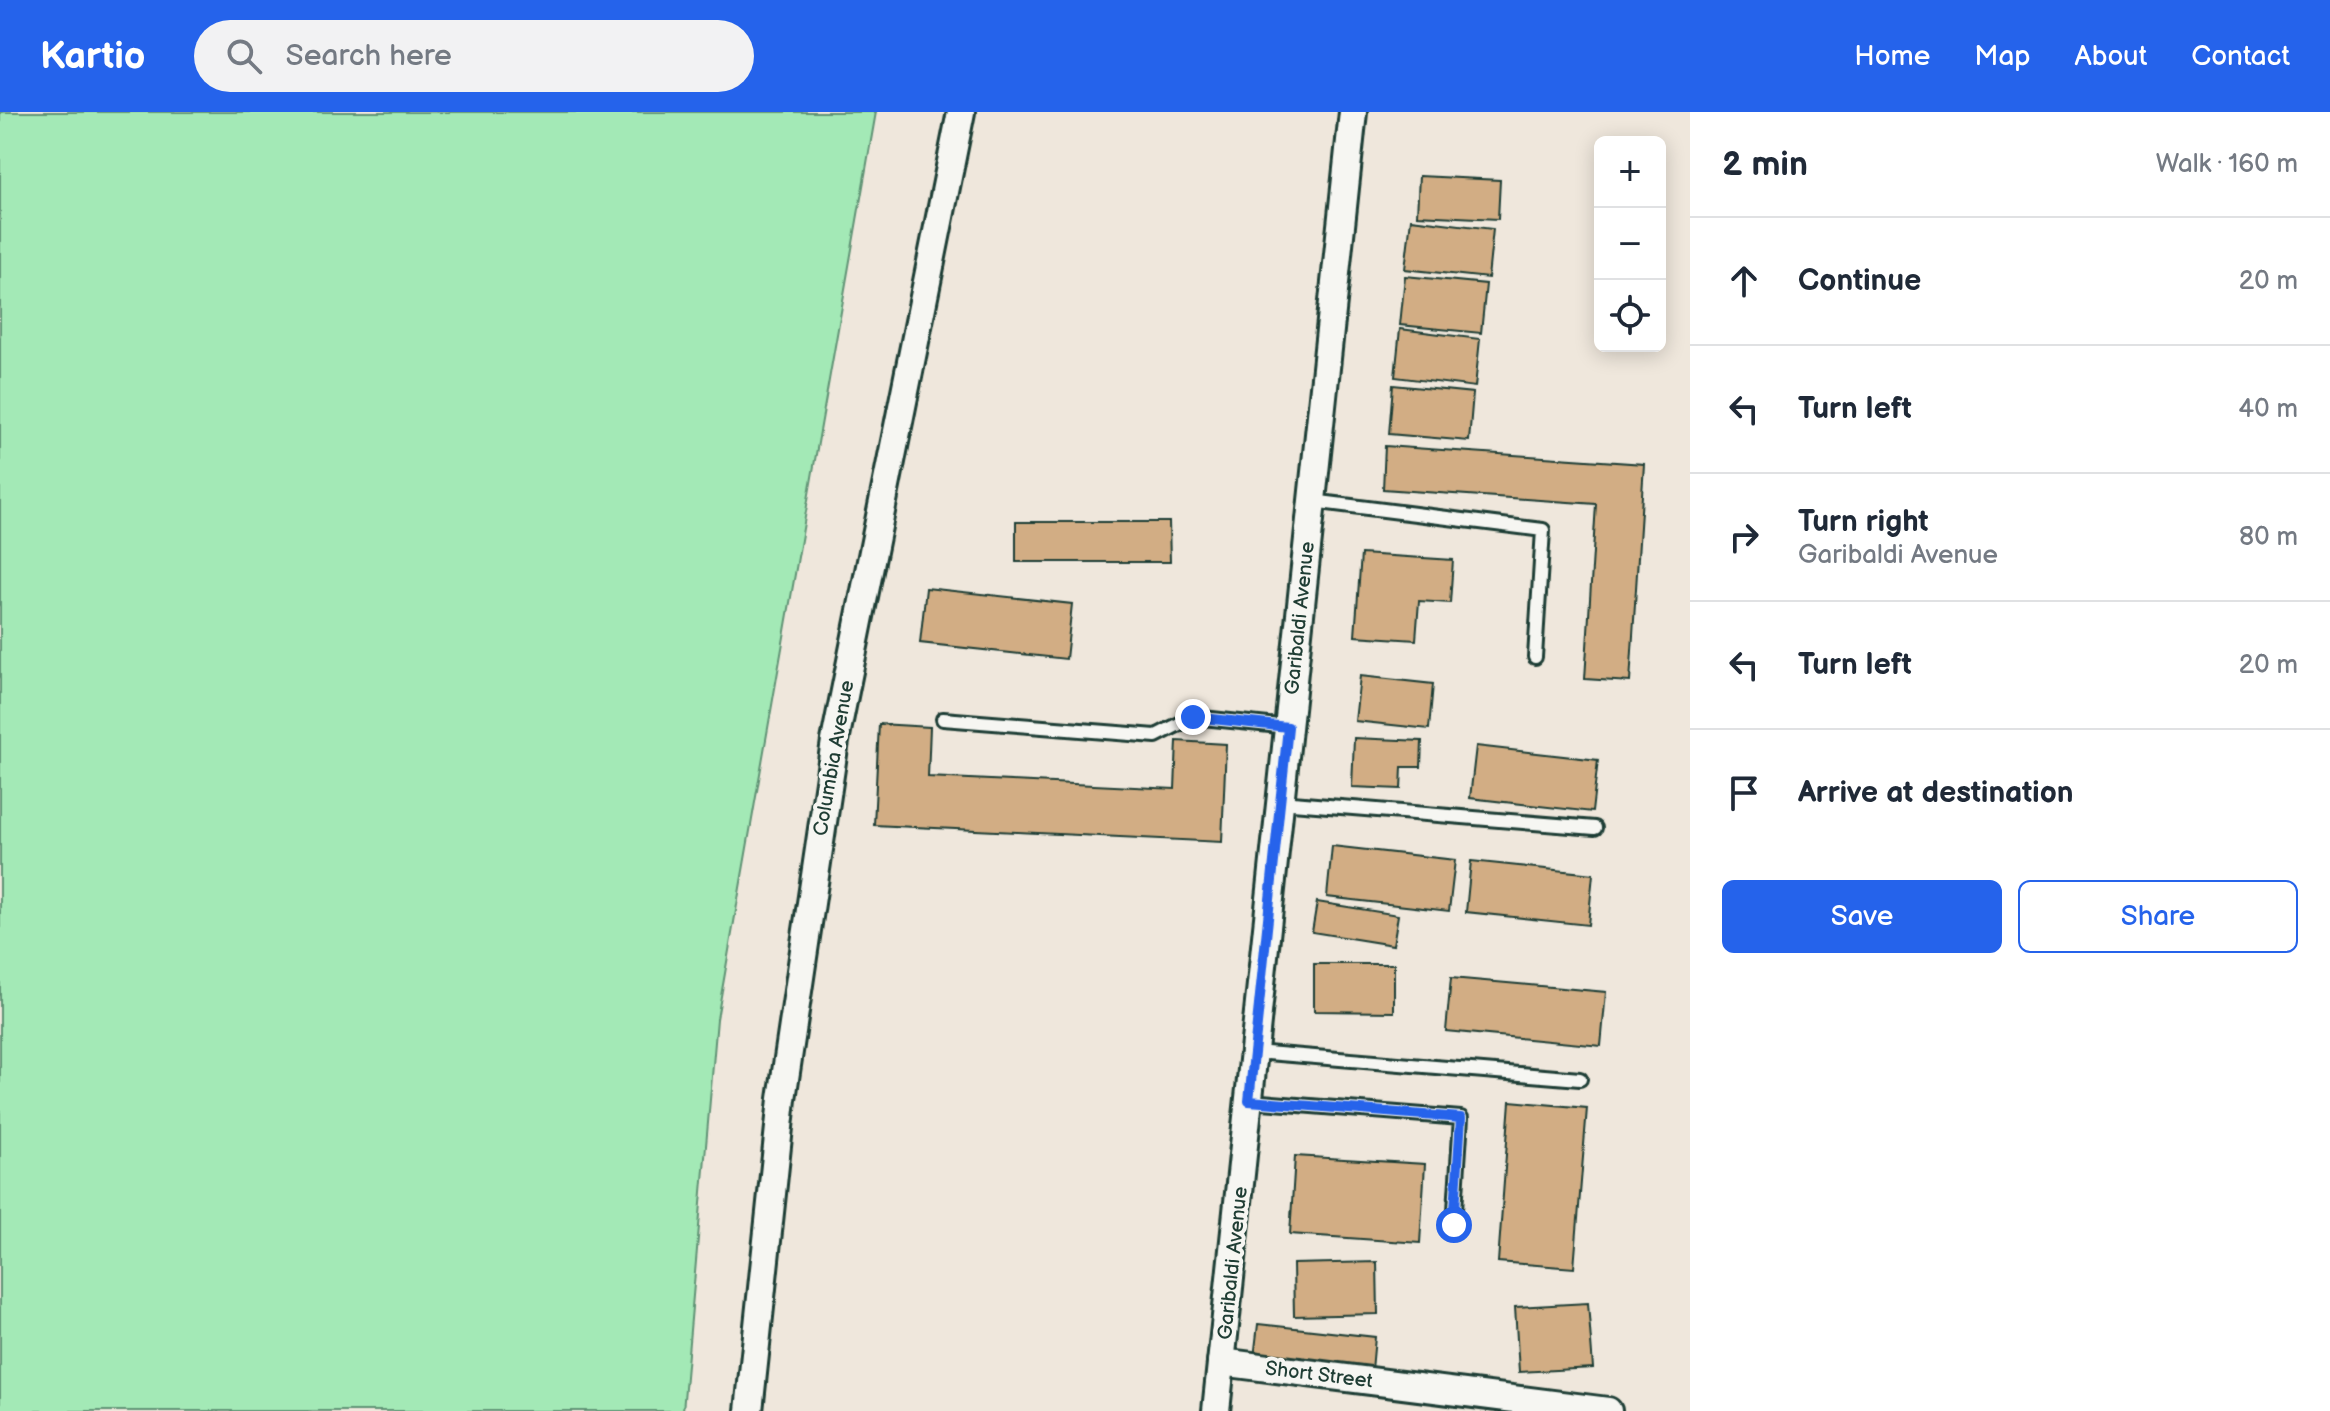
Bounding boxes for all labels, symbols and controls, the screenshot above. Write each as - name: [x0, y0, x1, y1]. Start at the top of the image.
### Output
- search box: [194, 20, 754, 92]
- text: Kartio: [40, 34, 146, 79]
- icon: search: [222, 34, 266, 78]
- text: Search here: [286, 38, 452, 74]
- text: Home: [1854, 40, 1930, 73]
- text: Map: [1974, 40, 2031, 73]
- text: About: [2075, 40, 2147, 73]
- text: Contact: [2191, 40, 2290, 73]
- map controls: [1594, 136, 1666, 352]
- button: +: [1594, 136, 1666, 208]
- text: 2 min: [1722, 144, 1808, 185]
- text: Walk · 160 m: [2156, 149, 2298, 180]
- button: −: [1594, 208, 1666, 280]
- icon: ahead: [1722, 259, 1766, 303]
- text: Continue: [1798, 263, 1921, 299]
- text: 20 m: [2239, 266, 2298, 297]
- button: locate: [1594, 280, 1666, 352]
- icon: left: [1722, 387, 1766, 431]
- text: Turn left: [1798, 391, 1912, 427]
- text: 40 m: [2238, 394, 2298, 425]
- text: Turn right: [1798, 504, 1929, 540]
- icon: right: [1722, 515, 1766, 559]
- text: 80 m: [2239, 522, 2298, 553]
- street label: Garibaldi Avenue: [1280, 540, 1320, 696]
- text: Garibaldi Avenue: [1798, 540, 1998, 571]
- icon: left: [1722, 643, 1766, 687]
- text: Turn left: [1798, 647, 1912, 683]
- text: 20 m: [2239, 650, 2298, 681]
- street label: Columbia Avenue: [808, 678, 860, 838]
- route end: [1175, 699, 1211, 735]
- icon: arrive: [1722, 771, 1766, 815]
- text: Arrive at destination: [1798, 775, 2074, 811]
- button: Save: [1722, 880, 2002, 953]
- button: Share: [2018, 880, 2298, 953]
- street label: Garibaldi Avenue: [1213, 1185, 1253, 1341]
- route start: [1436, 1207, 1472, 1243]
- street label: Short Street: [1264, 1356, 1374, 1393]

